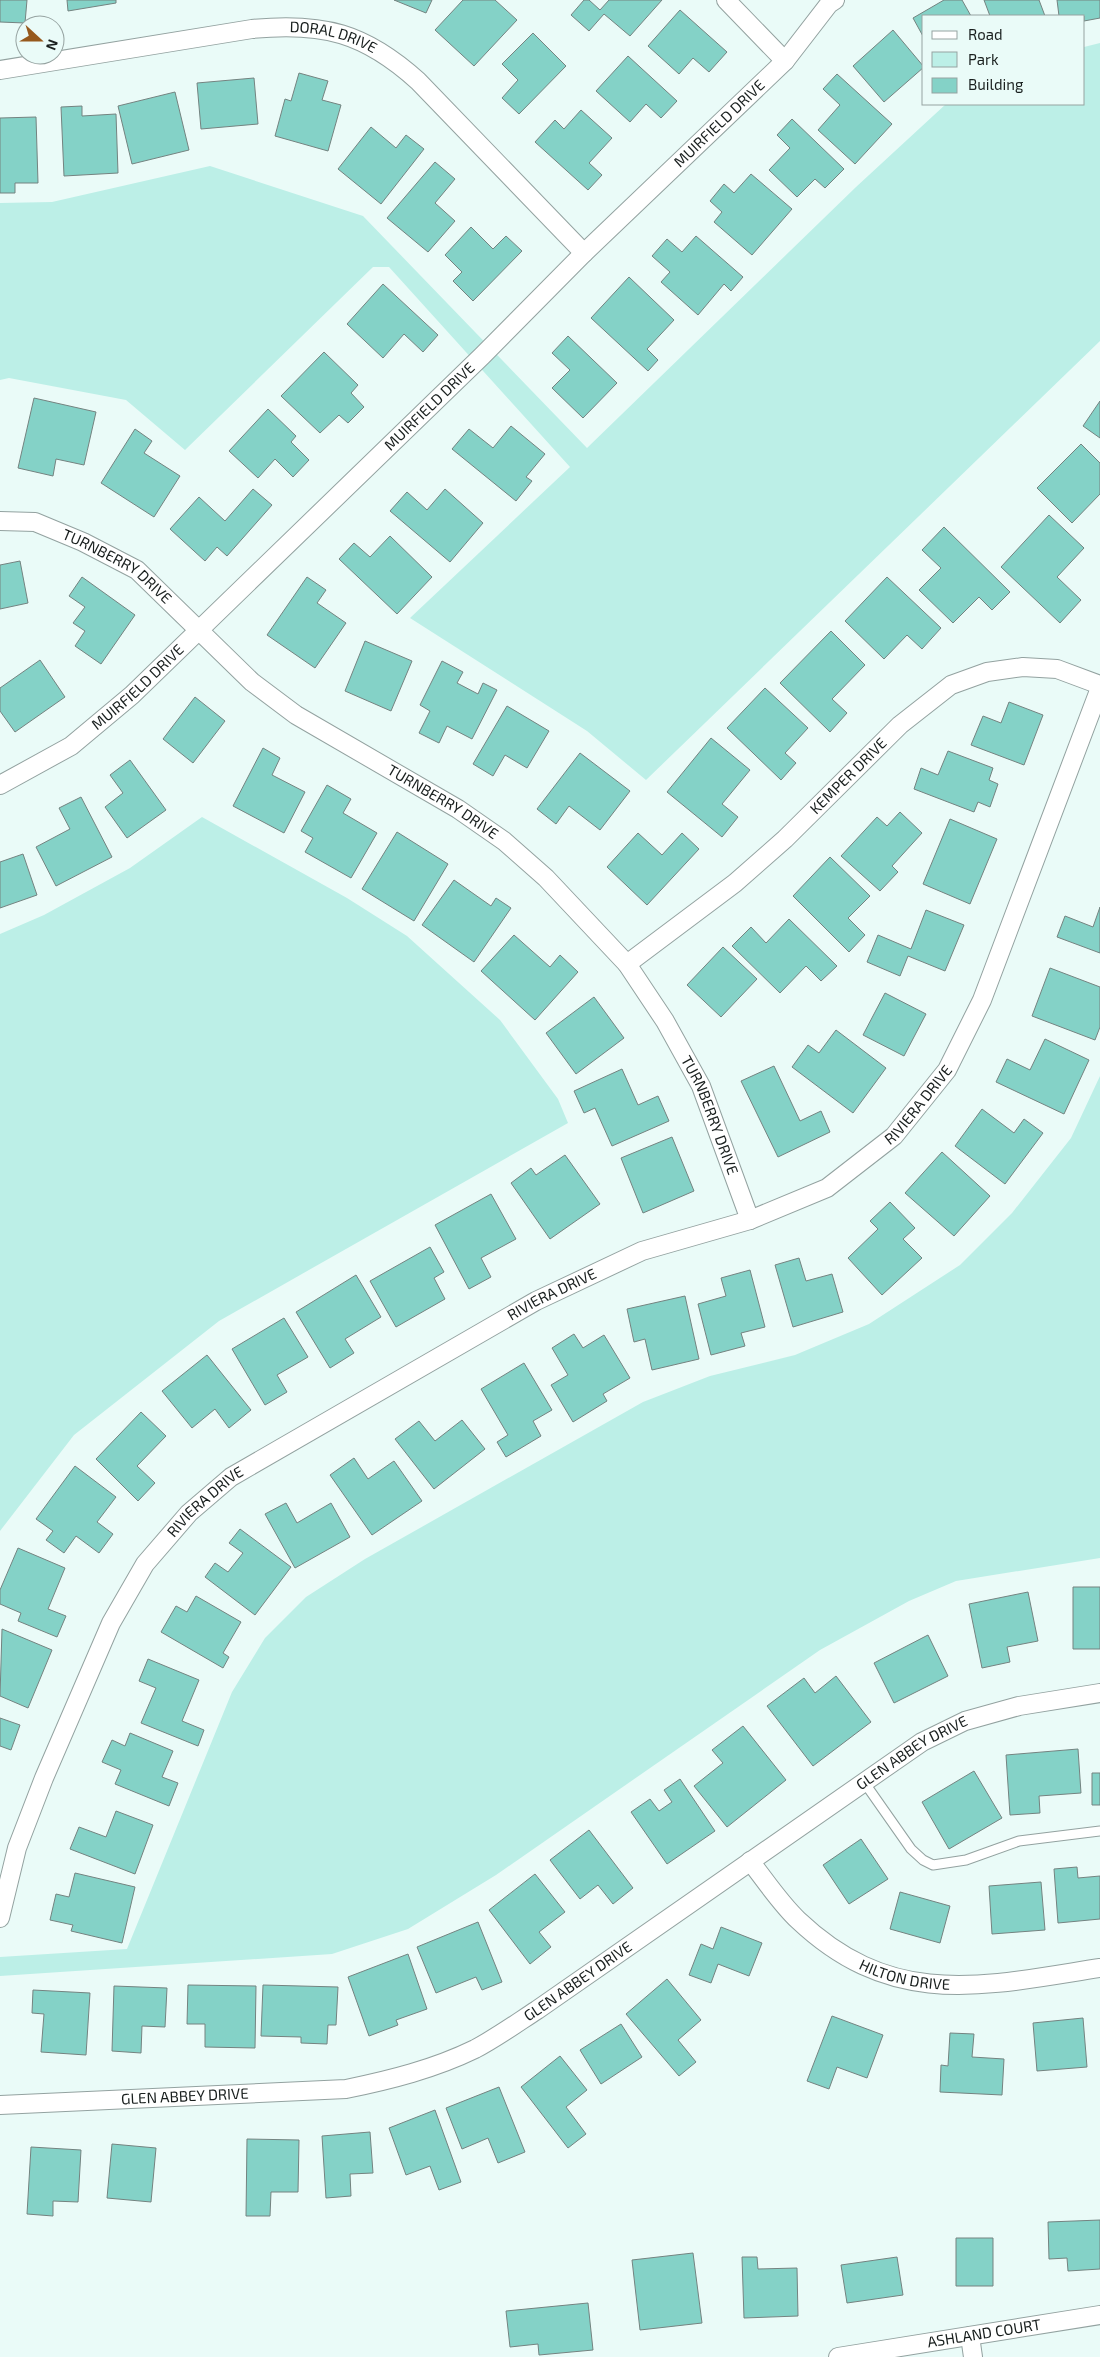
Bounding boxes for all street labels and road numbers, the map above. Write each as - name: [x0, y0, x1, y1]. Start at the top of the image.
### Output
- street label: DORAL DRIVE: [290, 17, 381, 56]
- street label: MUIRFIELD DRIVE: [670, 75, 768, 170]
- street label: MUIRFIELD DRIVE: [380, 358, 478, 454]
- street label: TURNBERRY DRIVE: [60, 525, 176, 607]
- street label: MUIRFIELD DRIVE: [87, 640, 187, 733]
- street label: KEMPER DRIVE: [806, 733, 890, 817]
- street label: TURNBERRY DRIVE: [385, 760, 502, 842]
- street label: TURNBERRY DRIVE: [678, 1052, 743, 1177]
- street label: RIVIERA DRIVE: [881, 1061, 955, 1148]
- street label: RIVIERA DRIVE: [504, 1264, 599, 1324]
- street label: RIVIERA DRIVE: [163, 1462, 246, 1540]
- street label: GLEN ABBEY DRIVE: [852, 1711, 970, 1793]
- street label: GLEN ABBEY DRIVE: [520, 1937, 635, 2024]
- street label: HILTON DRIVE: [857, 1955, 951, 1993]
- street label: GLEN ABBEY DRIVE: [121, 2084, 249, 2107]
- street label: ASHLAND COURT: [926, 2315, 1042, 2351]

